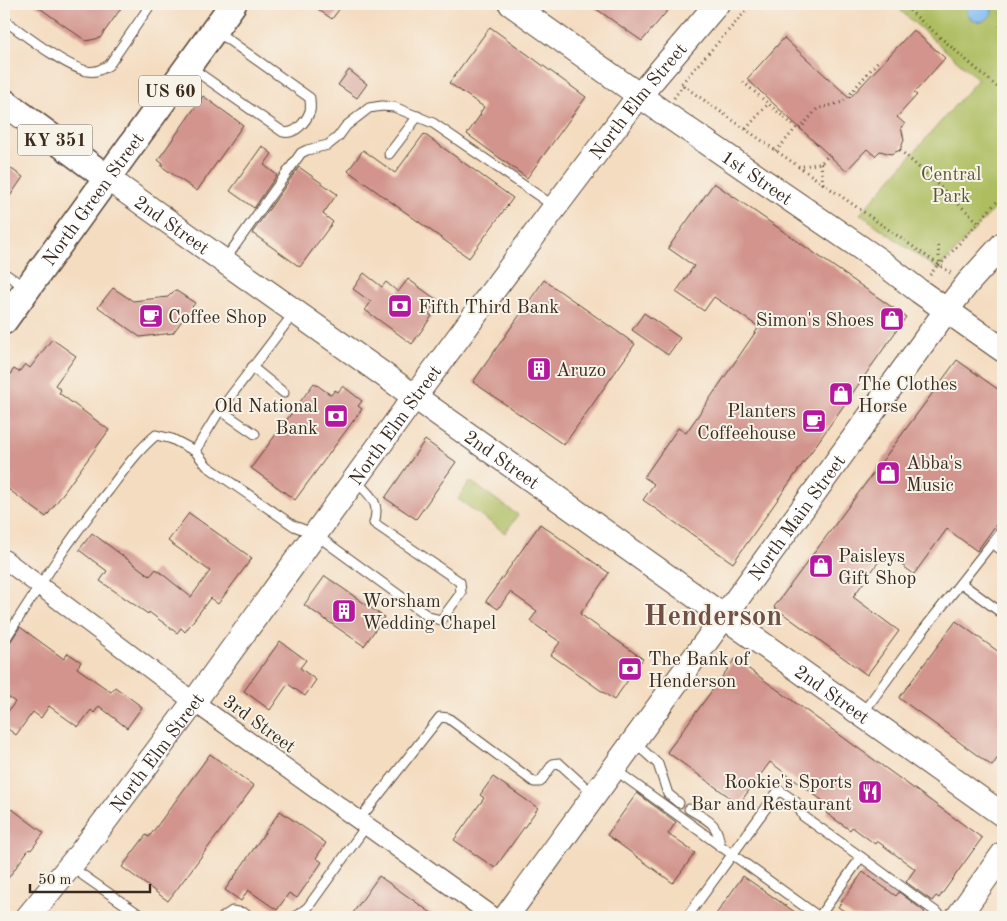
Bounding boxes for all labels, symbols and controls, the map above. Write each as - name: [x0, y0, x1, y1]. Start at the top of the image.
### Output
- street label: North Elm Street: [587, 40, 692, 164]
- road number: US 60: [139, 76, 201, 106]
- road number: KY 351: [18, 124, 92, 156]
- street label: North Green Street: [40, 130, 149, 270]
- street label: 1st Street: [717, 148, 795, 210]
- park label: Central Park: [921, 166, 981, 207]
- street label: 2nd Street: [130, 193, 212, 259]
- bank icon: Fifth Third Bank: [387, 293, 413, 319]
- place label: Fifth Third Bank: [418, 299, 559, 318]
- cafe icon: Coffee Shop: [138, 303, 164, 329]
- shop icon: Simon's Shoes: [879, 306, 905, 332]
- place label: Coffee Shop: [168, 309, 267, 328]
- place label: Simon's Shoes: [756, 312, 874, 331]
- building icon: Aruzo: [526, 356, 552, 382]
- place label: Aruzo: [556, 362, 606, 381]
- street label: North Elm Street: [347, 363, 446, 490]
- place label: The Clothes Horse: [858, 376, 957, 417]
- shop icon: The Clothes Horse: [828, 381, 854, 407]
- place label: Old National Bank: [214, 398, 318, 439]
- bank icon: Old National Bank: [323, 403, 349, 429]
- place label: Planters Coffeehouse: [697, 403, 796, 444]
- cafe icon: Planters Coffeehouse: [801, 408, 827, 434]
- street label: 2nd Street: [460, 428, 542, 494]
- street label: North Main Street: [746, 452, 850, 585]
- place label: Abba's Music: [906, 455, 962, 496]
- shop icon: Abba's Music: [875, 460, 901, 486]
- place label: Paisleys Gift Shop: [838, 548, 916, 589]
- shop icon: Paisleys Gift Shop: [808, 553, 834, 579]
- place label: Worsham Wedding Chapel: [362, 593, 496, 634]
- building icon: Worsham Wedding Chapel: [331, 598, 357, 624]
- district label: Henderson: [644, 603, 782, 632]
- place label: The Bank of Henderson: [648, 651, 750, 692]
- bank icon: The Bank of Henderson: [617, 656, 643, 682]
- street label: 2nd Street: [790, 663, 872, 729]
- street label: North Elm Street: [108, 691, 209, 817]
- street label: 3rd Street: [219, 693, 298, 758]
- place label: Rookie's Sports Bar and Restaurant: [691, 774, 852, 815]
- restaurant icon: Rookie's Sports Bar and Restaurant: [857, 779, 883, 805]
- scale bar: [30, 861, 150, 893]
- text: 50 m: [38, 873, 72, 888]

